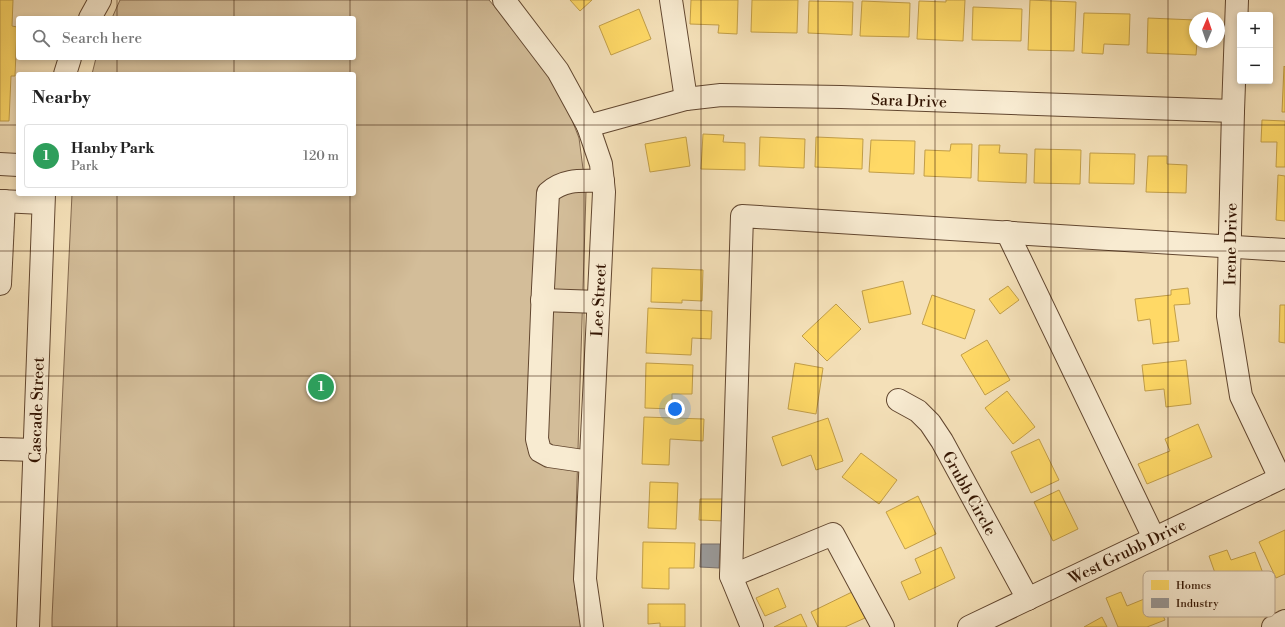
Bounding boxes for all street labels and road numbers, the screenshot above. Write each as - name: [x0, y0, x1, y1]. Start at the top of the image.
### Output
- street label: Sara Drive: [871, 90, 947, 112]
- street label: Irene Drive: [1220, 203, 1242, 285]
- street label: Lee Street: [587, 262, 611, 337]
- street label: Cascade Street: [25, 356, 49, 463]
- street label: Grubb Circle: [938, 448, 1001, 539]
- street label: West Grubb Drive: [1065, 515, 1189, 589]

